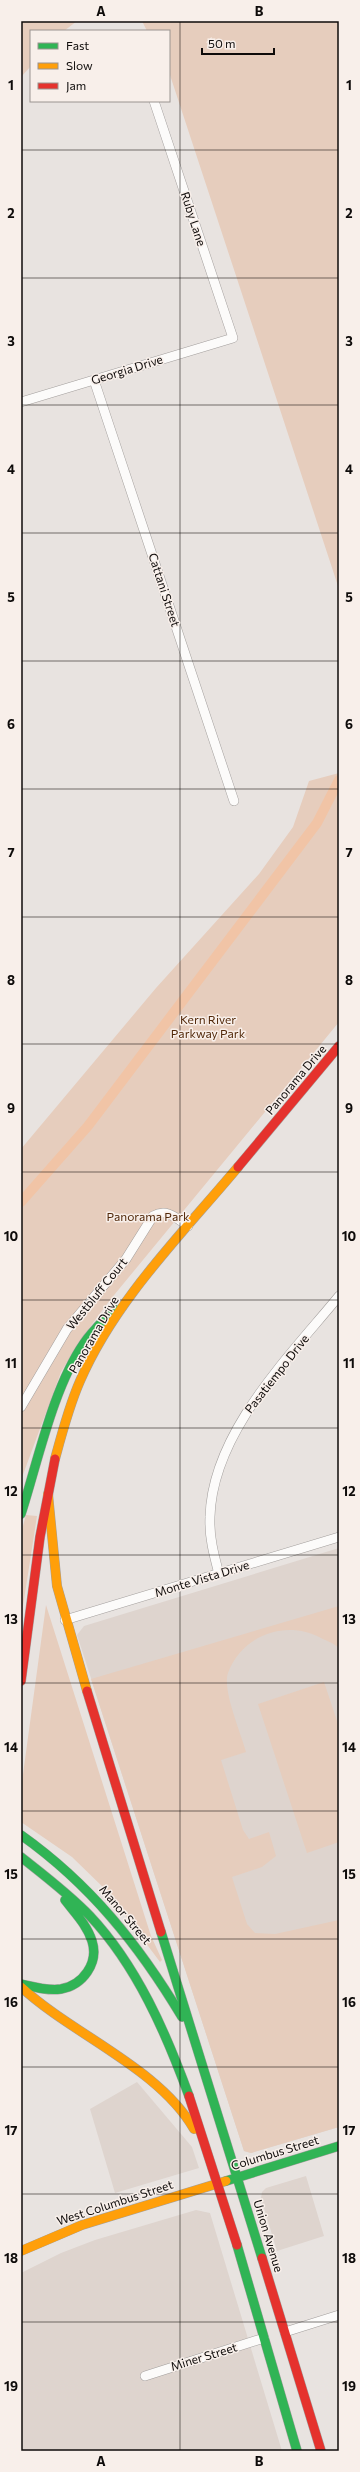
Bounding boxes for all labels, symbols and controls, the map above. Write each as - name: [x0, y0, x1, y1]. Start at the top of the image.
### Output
- text: A: [96, 3, 106, 19]
- text: B: [255, 3, 264, 19]
- legend: [30, 30, 170, 102]
- scale bar: [202, 30, 274, 56]
- text: 50 m: [208, 36, 236, 50]
- text: Fast: [66, 38, 89, 52]
- text: Slow: [66, 58, 93, 72]
- text: 1: [8, 77, 14, 93]
- text: 1: [346, 77, 352, 93]
- text: Jam: [66, 78, 86, 93]
- street label: Ruby Lane: [179, 190, 209, 248]
- text: 2: [7, 205, 15, 221]
- text: 2: [345, 205, 353, 221]
- text: 3: [7, 333, 15, 349]
- text: 3: [345, 333, 353, 349]
- street label: Georgia Drive: [89, 351, 164, 387]
- text: 4: [7, 461, 15, 477]
- text: 4: [345, 461, 353, 477]
- street label: Cattani Street: [146, 551, 183, 628]
- text: 5: [7, 589, 15, 605]
- text: 5: [345, 589, 353, 605]
- text: 6: [7, 716, 15, 732]
- text: 6: [345, 716, 353, 732]
- text: 7: [7, 844, 15, 860]
- text: 7: [345, 844, 353, 860]
- text: 8: [7, 972, 15, 988]
- text: 8: [345, 972, 353, 988]
- park label: Kern River Parkway Park: [171, 1012, 246, 1040]
- street label: Panorama Drive: [262, 1042, 329, 1117]
- text: 9: [7, 1100, 15, 1116]
- text: 9: [345, 1100, 353, 1116]
- park label: Panorama Park: [107, 1209, 190, 1223]
- text: 10: [4, 1228, 19, 1244]
- text: 10: [342, 1228, 357, 1244]
- street label: Westbluff Court: [63, 1255, 129, 1332]
- street label: Panorama Drive: [65, 1293, 121, 1376]
- street label: Pasatiempo Drive: [241, 1331, 311, 1415]
- text: 11: [5, 1355, 17, 1371]
- text: 11: [343, 1355, 355, 1371]
- text: 12: [4, 1483, 18, 1499]
- text: 12: [342, 1483, 356, 1499]
- street label: Monte Vista Drive: [153, 1557, 251, 1599]
- text: 13: [4, 1611, 18, 1627]
- text: 13: [342, 1611, 356, 1627]
- text: 14: [4, 1739, 18, 1755]
- text: 14: [342, 1739, 356, 1755]
- text: 15: [4, 1866, 18, 1882]
- text: 15: [342, 1866, 356, 1882]
- street label: Manor Street: [97, 1882, 155, 1947]
- text: 16: [4, 1994, 18, 2010]
- text: 16: [342, 1994, 356, 2010]
- text: 17: [4, 2122, 18, 2138]
- text: 17: [342, 2122, 356, 2138]
- street label: Columbus Street: [229, 2132, 320, 2172]
- street label: West Columbus Street: [55, 2177, 175, 2227]
- street label: Union Avenue: [251, 2198, 287, 2274]
- text: 18: [4, 2250, 18, 2266]
- text: 18: [342, 2250, 356, 2266]
- street label: Miner Street: [169, 2339, 239, 2373]
- text: 19: [4, 2378, 18, 2394]
- text: 19: [342, 2378, 356, 2394]
- text: A: [96, 2453, 106, 2469]
- text: B: [255, 2453, 264, 2469]

